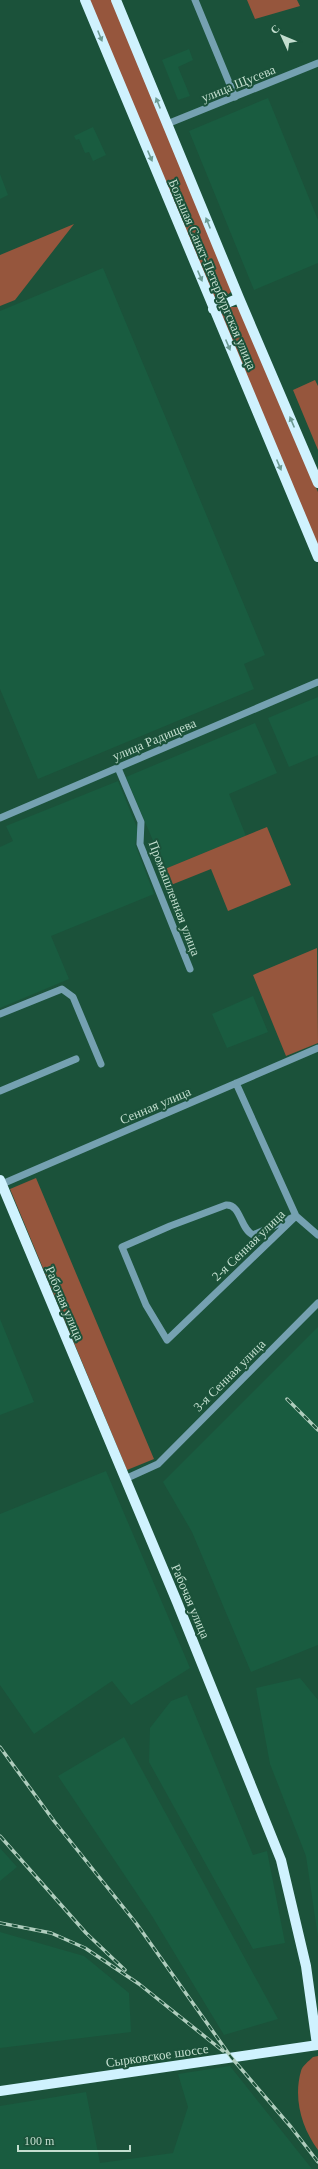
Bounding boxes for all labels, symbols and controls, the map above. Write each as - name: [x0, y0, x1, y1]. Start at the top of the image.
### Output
- north arrow: [262, 16, 302, 56]
- text: С: [268, 22, 282, 36]
- one-way arrow: [97, 31, 103, 42]
- street label: улица Щусева: [199, 62, 278, 105]
- one-way arrow: [155, 97, 161, 109]
- one-way arrow: [147, 151, 153, 163]
- street label: Большая Санкт-Петербургская улица: [166, 177, 260, 372]
- one-way arrow: [205, 218, 211, 229]
- one-way arrow: [197, 271, 203, 283]
- one-way arrow: [225, 339, 232, 351]
- one-way arrow: [288, 415, 294, 427]
- one-way arrow: [276, 459, 282, 470]
- street label: улица Радищева: [110, 715, 198, 764]
- street label: Промышленная улица: [146, 838, 204, 958]
- street label: Сенная улица: [117, 1084, 193, 1127]
- street label: 2-я Сенная улица: [209, 1207, 288, 1284]
- street label: Рабочая улица: [42, 1264, 87, 1343]
- street label: 3-я Сенная улица: [190, 1336, 269, 1414]
- street label: Рабочая улица: [168, 1562, 213, 1641]
- street label: Сырковское шоссе: [105, 2041, 210, 2070]
- scale bar: [18, 2127, 130, 2153]
- text: 100 m: [24, 2134, 55, 2148]

